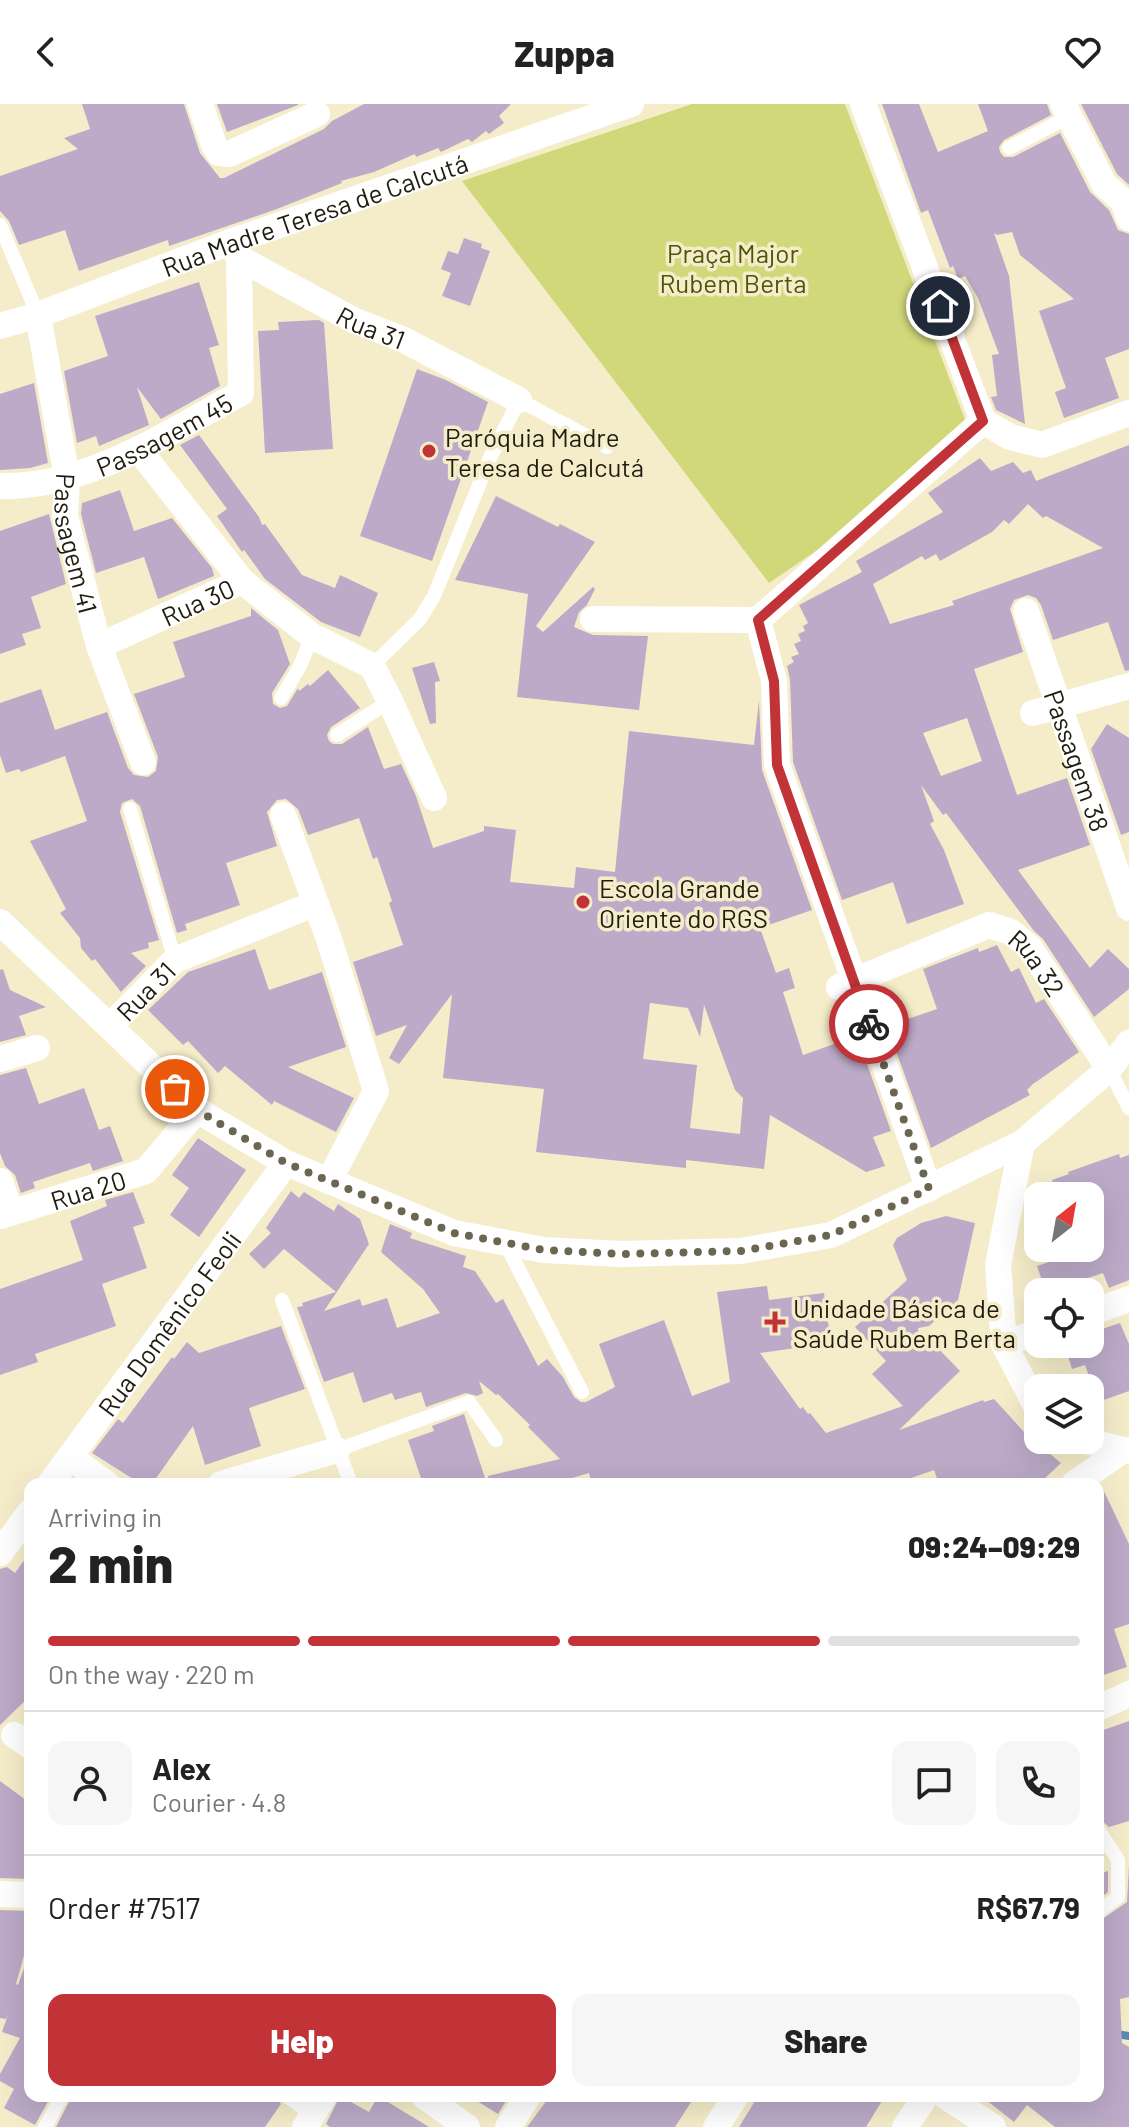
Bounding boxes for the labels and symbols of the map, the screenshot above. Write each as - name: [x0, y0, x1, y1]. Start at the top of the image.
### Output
- street label: Rua Madre Teresa de Calcutá: [157, 146, 471, 282]
- park label: Praça Major Rubem Berta: [659, 237, 807, 298]
- pin: [906, 272, 974, 340]
- street label: Rua 31: [332, 299, 410, 354]
- street label: Passagem 45: [91, 386, 237, 482]
- place label: Paróquia Madre Teresa de Calcutá: [445, 421, 644, 482]
- marker: Paróquia Madre Teresa de Calcutá: [420, 442, 438, 460]
- street label: Passagem 41: [50, 473, 105, 616]
- street label: Rua 30: [156, 571, 239, 631]
- street label: Passagem 38: [1039, 685, 1117, 835]
- place label: Escola Grande Oriente do RGS: [599, 872, 768, 933]
- marker: Escola Grande Oriente do RGS: [574, 893, 592, 911]
- street label: Rua 32: [1003, 922, 1072, 1001]
- street label: Rua 31: [109, 954, 181, 1026]
- courier: [829, 984, 909, 1064]
- pin: [141, 1055, 209, 1123]
- street label: Rua 20: [47, 1163, 129, 1215]
- north arrow: [1024, 1182, 1104, 1262]
- street label: Rua Domênico Feoli: [90, 1224, 247, 1421]
- place label: Unidade Básica de Saúde Rubem Berta: [793, 1292, 1016, 1353]
- marker: Unidade Básica de Saúde Rubem Berta: [764, 1311, 786, 1333]

